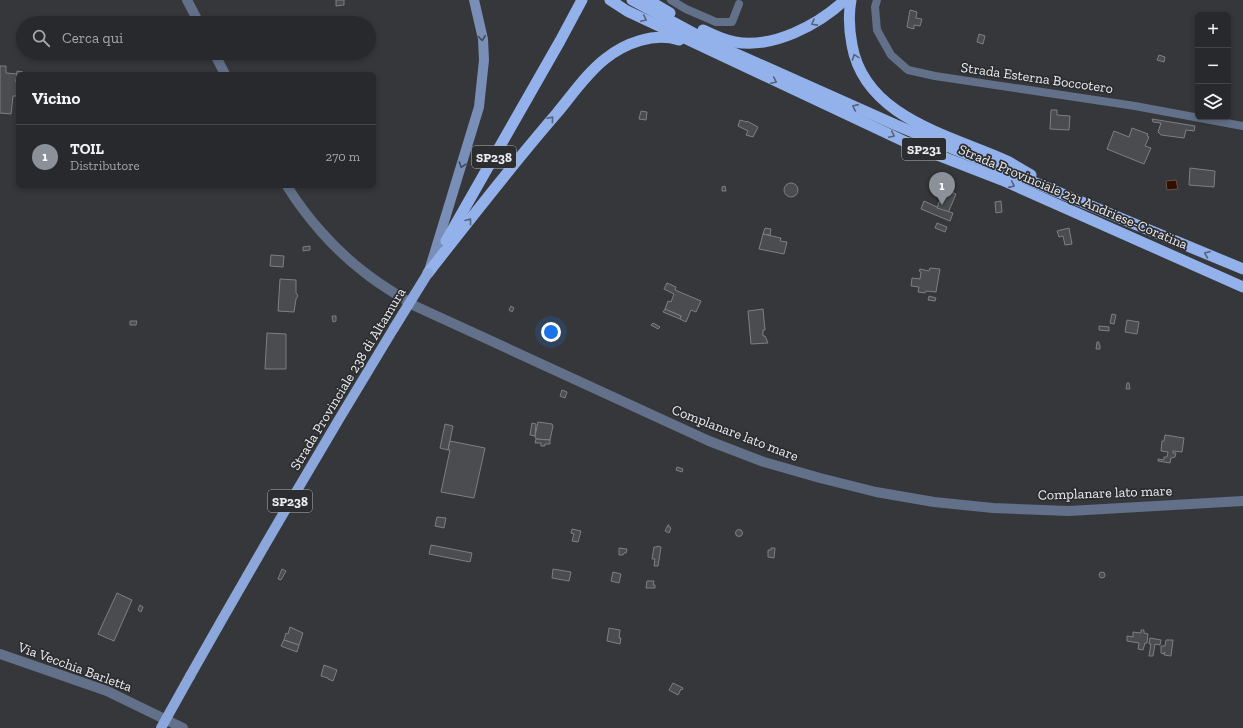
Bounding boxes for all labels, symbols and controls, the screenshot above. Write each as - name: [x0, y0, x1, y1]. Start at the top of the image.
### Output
- map controls: [1195, 12, 1231, 120]
- button: +: [1195, 12, 1231, 48]
- one-way arrow: [640, 14, 647, 22]
- search box: [16, 16, 376, 60]
- one-way arrow: [810, 19, 818, 26]
- icon: search: [30, 27, 52, 49]
- text: Cerca qui: [62, 29, 123, 47]
- one-way arrow: [477, 35, 486, 41]
- button: −: [1195, 48, 1231, 84]
- one-way arrow: [851, 54, 860, 61]
- street label: Strada Esterna Boccotero: [960, 59, 1114, 97]
- one-way arrow: [771, 76, 778, 84]
- button: layers: [1195, 84, 1231, 120]
- text: Vicino: [32, 88, 80, 108]
- one-way arrow: [851, 103, 858, 111]
- one-way arrow: [546, 117, 553, 124]
- one-way arrow: [888, 130, 896, 138]
- road number: SP231: [902, 138, 946, 160]
- text: TOIL: [70, 140, 104, 158]
- street label: Strada Provinciale 231 Andriese-Coratina: [956, 141, 1190, 253]
- road number: SP238: [472, 146, 516, 168]
- text: 1: [42, 149, 48, 164]
- text: 270 m: [326, 149, 360, 164]
- text: Distributore: [70, 158, 140, 173]
- one-way arrow: [458, 161, 466, 168]
- pin: 1: [929, 172, 955, 205]
- one-way arrow: [1008, 180, 1016, 188]
- one-way arrow: [465, 218, 472, 225]
- one-way arrow: [1204, 251, 1211, 259]
- street label: Strada Provinciale 238 di Altamura: [287, 284, 409, 473]
- your location: [541, 322, 561, 342]
- street label: Complanare lato mare: [669, 401, 801, 465]
- street label: Complanare lato mare: [1038, 482, 1173, 504]
- road number: SP238: [268, 490, 312, 512]
- street label: Via Vecchia Barletta: [15, 638, 135, 696]

